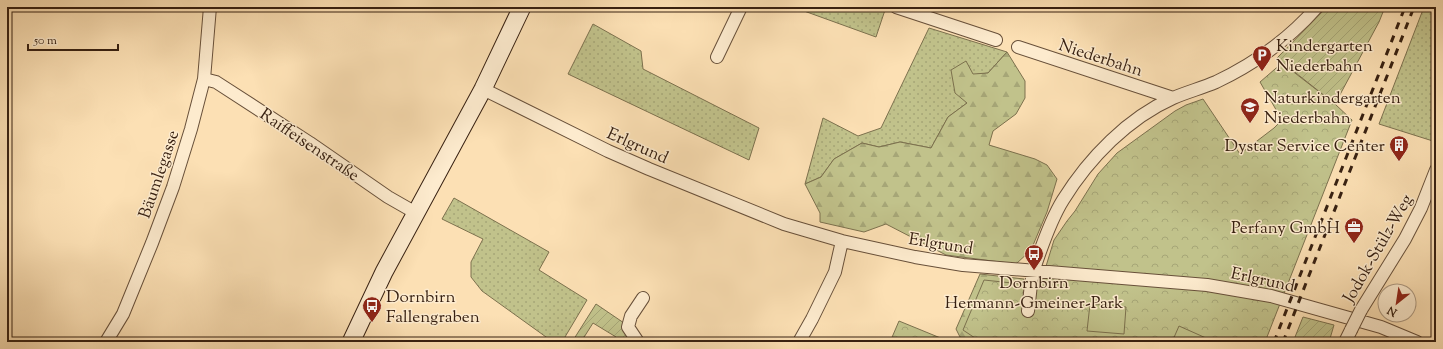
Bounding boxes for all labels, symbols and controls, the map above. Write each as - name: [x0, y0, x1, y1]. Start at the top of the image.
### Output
- scale bar: [28, 26, 118, 52]
- text: 50 m: [33, 32, 57, 50]
- street label: Niederbahn: [1055, 34, 1145, 84]
- place label: Kindergarten Niederbahn: [1276, 35, 1373, 79]
- parking icon: Kindergarten Niederbahn: [1251, 44, 1273, 72]
- place label: Naturkindergarten Niederbahn: [1264, 87, 1401, 131]
- school or university icon: Naturkindergarten Niederbahn: [1239, 96, 1261, 124]
- street label: Raiffeisenstraße: [254, 103, 364, 188]
- street label: Erlgrund: [603, 123, 672, 171]
- street label: Bäumlegasse: [134, 127, 186, 222]
- building icon: Dystar Service Center: [1388, 134, 1410, 162]
- place label: Dystar Service Center: [1225, 135, 1386, 159]
- street label: Jodok-Stülz-Weg: [1337, 190, 1420, 309]
- office icon: Perfany GmbH: [1343, 216, 1365, 244]
- place label: Perfany GmbH: [1231, 217, 1341, 241]
- street label: Erlgrund: [907, 228, 975, 262]
- bus stop icon: Dornbirn Hermann-Gmeiner-Park: [1023, 243, 1045, 271]
- street label: Erlgrund: [1228, 262, 1297, 300]
- place label: Dornbirn Hermann-Gmeiner-Park: [945, 272, 1123, 316]
- north arrow: [1377, 283, 1417, 323]
- place label: Dornbirn Fallengraben: [386, 286, 480, 330]
- bus stop icon: Dornbirn Fallengraben: [361, 295, 383, 323]
- text: N: [1385, 302, 1401, 320]

